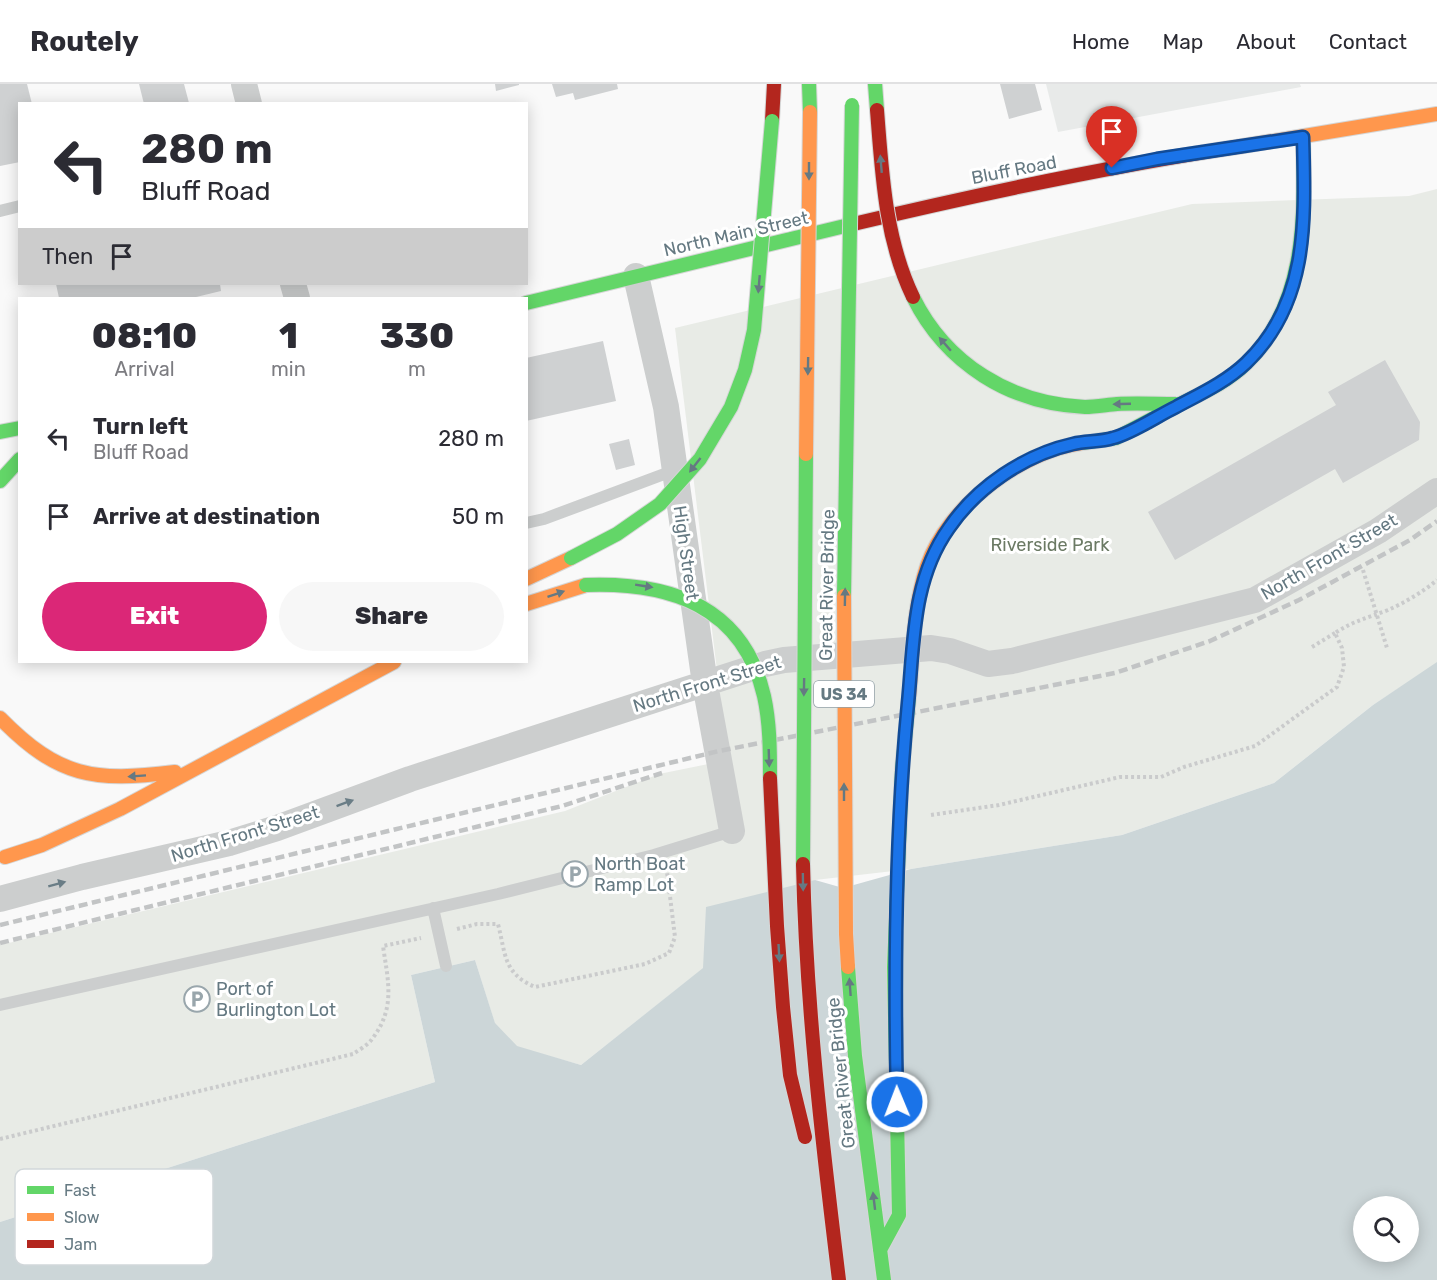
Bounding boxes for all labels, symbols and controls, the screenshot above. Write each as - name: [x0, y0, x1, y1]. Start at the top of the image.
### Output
- text: Routely: [30, 25, 139, 58]
- text: Home: [1072, 29, 1129, 54]
- text: Map: [1162, 29, 1203, 54]
- text: About: [1236, 29, 1296, 54]
- text: Contact: [1329, 29, 1407, 54]
- pin: [1086, 106, 1137, 168]
- icon: arrive: [1095, 115, 1128, 148]
- text: 280 m: [141, 124, 273, 174]
- icon: left: [42, 126, 120, 204]
- street label: Bluff Road: [970, 151, 1058, 189]
- one-way arrow: [876, 155, 886, 174]
- one-way arrow: [804, 161, 814, 180]
- text: Bluff Road: [141, 175, 271, 207]
- street label: North Main Street: [661, 207, 811, 261]
- icon: arrive: [105, 240, 138, 273]
- text: Then: [42, 243, 93, 270]
- one-way arrow: [754, 274, 763, 293]
- text: 08:10: [92, 314, 197, 357]
- text: 1: [279, 314, 298, 357]
- text: 330: [380, 314, 454, 357]
- one-way arrow: [939, 337, 952, 352]
- one-way arrow: [803, 356, 813, 375]
- text: Arrival: [115, 357, 175, 381]
- text: min: [271, 357, 306, 381]
- text: m: [408, 357, 426, 381]
- one-way arrow: [1112, 400, 1131, 409]
- text: Turn left: [93, 413, 188, 440]
- icon: left: [42, 422, 75, 455]
- text: 280 m: [438, 425, 504, 452]
- text: Bluff Road: [93, 440, 189, 464]
- one-way arrow: [690, 457, 702, 472]
- icon: arrive: [42, 500, 75, 533]
- text: Arrive at destination: [93, 503, 320, 530]
- text: 50 m: [452, 503, 504, 530]
- street label: High Street: [668, 504, 704, 602]
- street label: Great River Bridge: [815, 509, 839, 661]
- street label: North Front Street: [1257, 509, 1401, 605]
- park label: Riverside Park: [991, 534, 1110, 556]
- one-way arrow: [634, 581, 653, 590]
- button: Exit: [42, 582, 267, 651]
- button: Share: [279, 582, 504, 651]
- one-way arrow: [840, 587, 850, 606]
- one-way arrow: [547, 588, 565, 598]
- street label: North Front Street: [630, 651, 784, 717]
- one-way arrow: [800, 677, 809, 696]
- road number: US 34: [814, 681, 874, 707]
- one-way arrow: [764, 749, 774, 768]
- one-way arrow: [127, 772, 146, 781]
- one-way arrow: [839, 782, 849, 801]
- one-way arrow: [336, 798, 354, 807]
- street label: North Front Street: [168, 801, 322, 867]
- place label: North Boat Ramp Lot: [594, 853, 685, 896]
- parking icon: North Boat Ramp Lot: [560, 859, 590, 889]
- one-way arrow: [799, 872, 808, 891]
- one-way arrow: [47, 879, 66, 889]
- one-way arrow: [774, 944, 783, 963]
- one-way arrow: [845, 977, 854, 996]
- place label: Port of Burlington Lot: [216, 978, 336, 1021]
- parking icon: Port of Burlington Lot: [182, 984, 212, 1014]
- street label: Great River Bridge: [822, 996, 860, 1150]
- position arrow: [865, 1070, 929, 1134]
- legend: [15, 1169, 213, 1265]
- text: Fast: [64, 1181, 96, 1200]
- one-way arrow: [869, 1192, 878, 1211]
- map controls: [1353, 1196, 1419, 1262]
- button: search: [1353, 1196, 1419, 1262]
- text: Slow: [64, 1208, 100, 1227]
- text: Jam: [64, 1235, 97, 1254]

